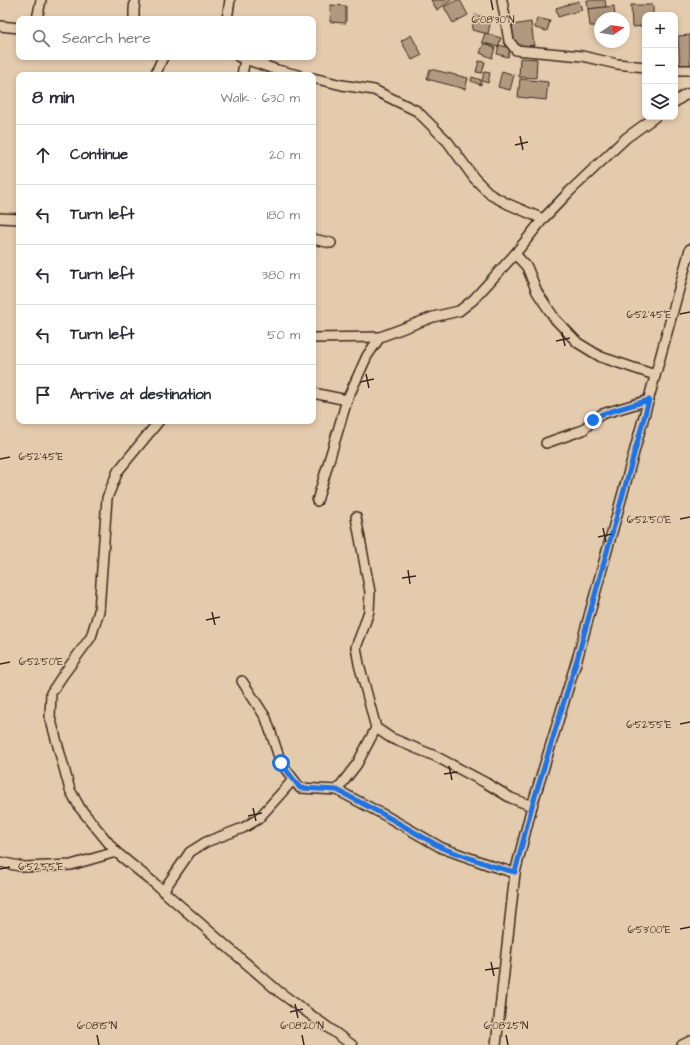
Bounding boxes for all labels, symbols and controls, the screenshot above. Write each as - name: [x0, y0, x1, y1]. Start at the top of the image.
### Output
- north arrow: [594, 12, 630, 48]
- map controls: [642, 12, 678, 120]
- button: +: [642, 12, 678, 48]
- text: 6°08'30"N: [472, 13, 514, 27]
- search box: [16, 16, 316, 60]
- icon: search: [30, 27, 52, 49]
- text: Search here: [62, 28, 151, 49]
- button: −: [642, 48, 678, 84]
- button: layers: [642, 84, 678, 120]
- text: 8 min: [32, 86, 74, 110]
- text: Walk · 630 m: [221, 89, 300, 107]
- icon: ahead: [32, 144, 54, 166]
- text: Continue: [70, 144, 128, 165]
- text: 20 m: [269, 146, 300, 164]
- icon: left: [32, 204, 54, 226]
- text: Turn left: [70, 204, 134, 225]
- text: 180 m: [266, 206, 300, 224]
- icon: left: [32, 264, 54, 286]
- text: Turn left: [70, 264, 134, 285]
- text: 380 m: [261, 266, 300, 284]
- text: 6°52'45"E: [626, 308, 672, 322]
- icon: left: [32, 324, 54, 346]
- text: Turn left: [70, 324, 134, 345]
- text: 50 m: [267, 326, 300, 344]
- icon: arrive: [32, 384, 54, 406]
- text: Arrive at destination: [70, 384, 211, 405]
- route end: [584, 411, 602, 429]
- text: 6°52'45"E: [18, 450, 64, 464]
- text: 6°52'50"E: [627, 513, 671, 527]
- text: 6°52'50"E: [19, 655, 63, 669]
- text: 6°52'55"E: [626, 718, 672, 732]
- route start: [272, 754, 290, 772]
- text: 6°52'55"E: [18, 860, 64, 874]
- text: 6°53'00"E: [627, 923, 671, 937]
- text: 6°08'15"N: [77, 1019, 117, 1033]
- text: 6°08'20"N: [280, 1019, 324, 1033]
- text: 6°08'25"N: [484, 1019, 528, 1033]

